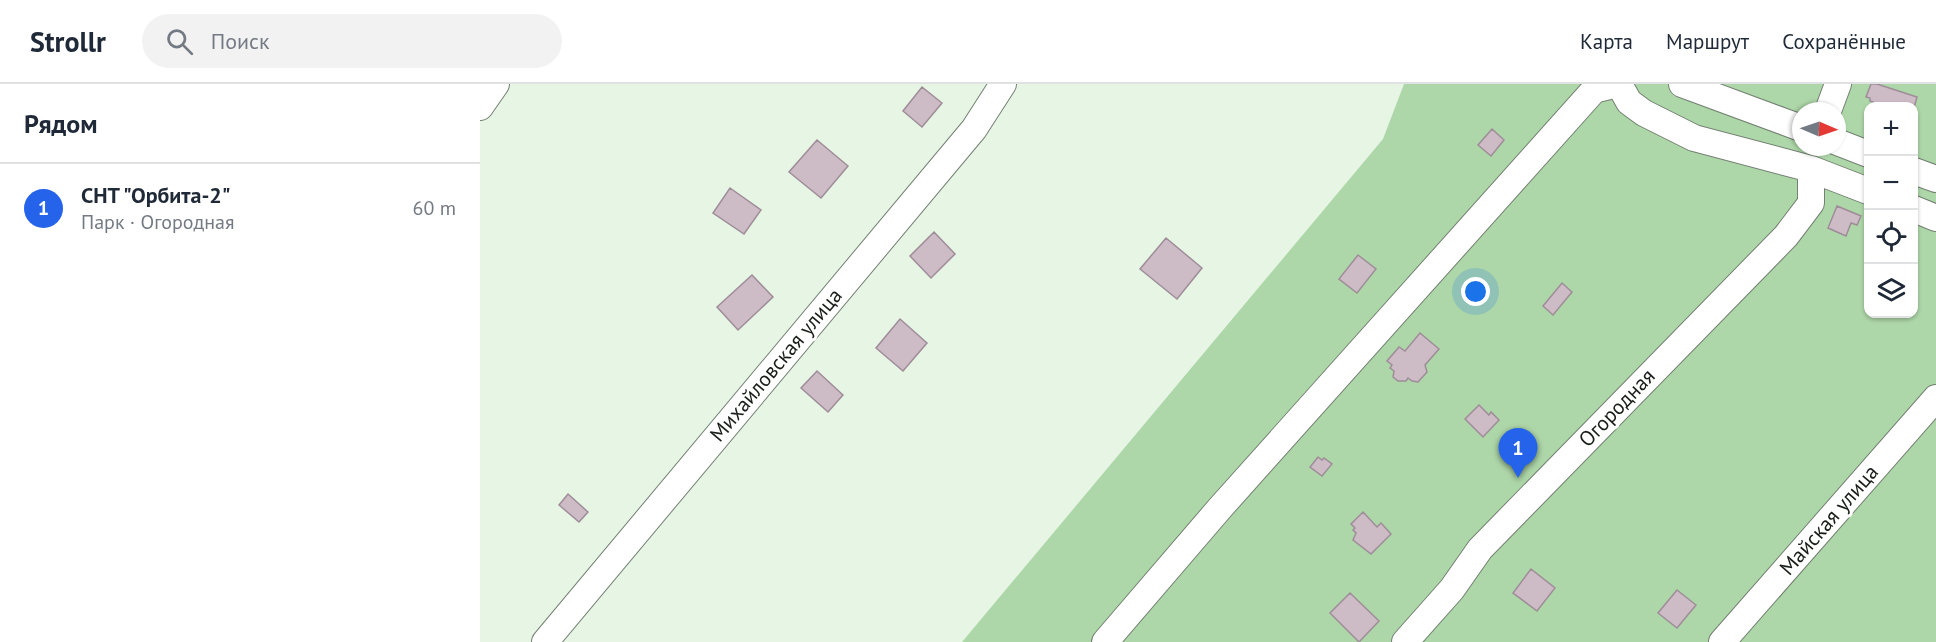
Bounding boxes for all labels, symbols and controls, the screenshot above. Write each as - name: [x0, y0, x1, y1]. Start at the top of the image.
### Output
- search box: [142, 14, 562, 68]
- text: Strollr: [30, 23, 106, 60]
- icon: search: [163, 25, 196, 58]
- text: Поиск: [211, 27, 270, 55]
- text: Карта: [1580, 28, 1633, 55]
- text: Маршрут: [1666, 28, 1749, 55]
- text: Сохранённые: [1782, 28, 1906, 55]
- north arrow: [1792, 102, 1846, 156]
- map controls: [1864, 102, 1918, 318]
- button: +: [1864, 102, 1918, 156]
- text: Рядом: [24, 107, 98, 140]
- button: −: [1864, 156, 1918, 210]
- text: СНТ "Орбита-2": [81, 181, 231, 209]
- text: 1: [38, 195, 49, 221]
- text: 60 m: [413, 195, 456, 221]
- text: Парк · Огородная: [81, 209, 234, 235]
- button: locate: [1864, 210, 1918, 264]
- button: layers: [1864, 264, 1918, 318]
- your location: [1461, 277, 1490, 306]
- street label: Михайловская улица: [704, 282, 848, 447]
- street label: Огородная: [1573, 363, 1661, 453]
- pin: 1: [1498, 428, 1538, 478]
- street label: Майская улица: [1773, 459, 1884, 580]

